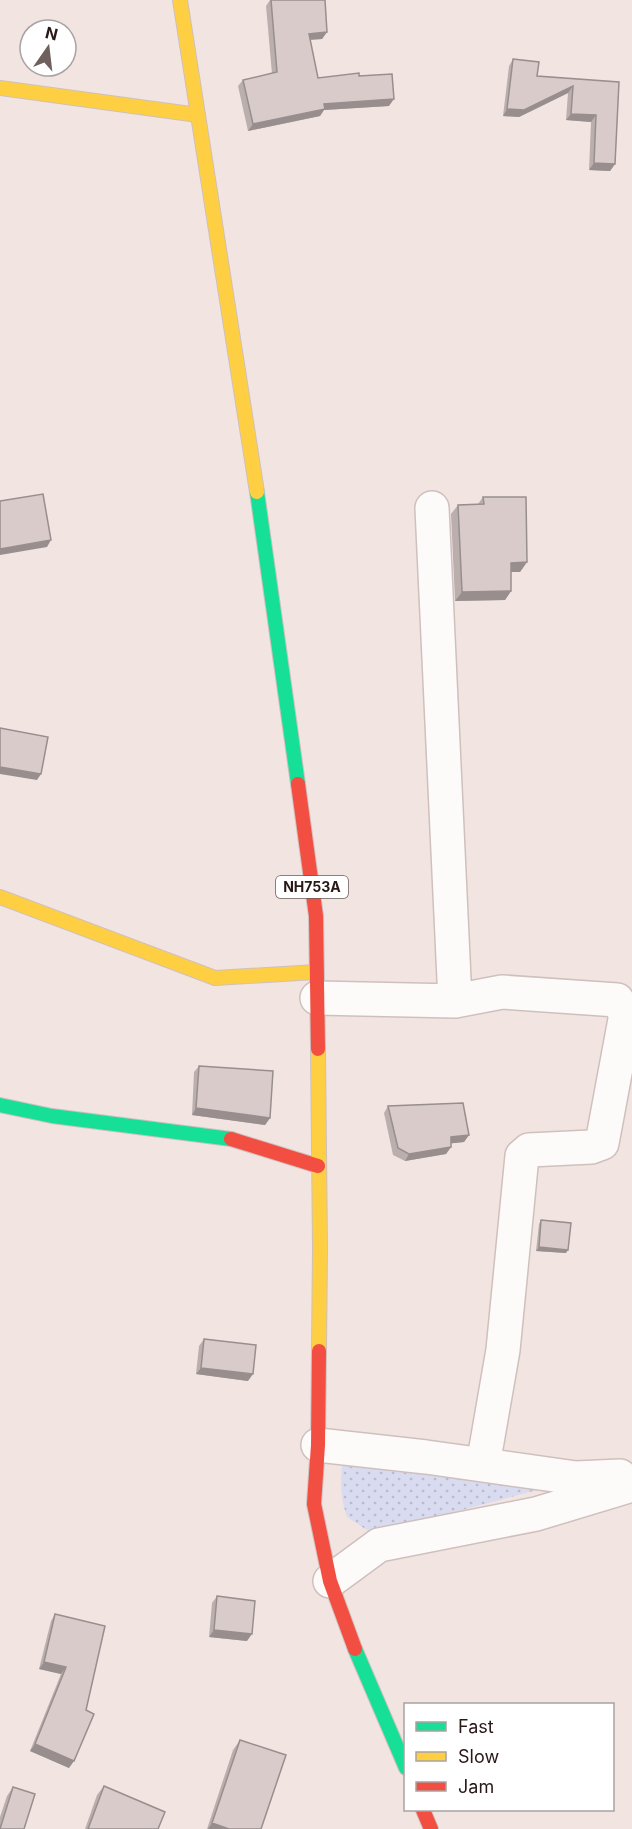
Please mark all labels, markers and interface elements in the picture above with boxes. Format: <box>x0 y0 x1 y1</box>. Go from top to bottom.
north arrow <box>18 18 78 78</box>
text: N <box>43 22 60 45</box>
road number: NH753A <box>276 876 348 898</box>
legend <box>404 1703 614 1811</box>
text: Fast <box>458 1716 494 1737</box>
text: Slow <box>458 1746 499 1767</box>
text: Jam <box>458 1776 494 1797</box>

